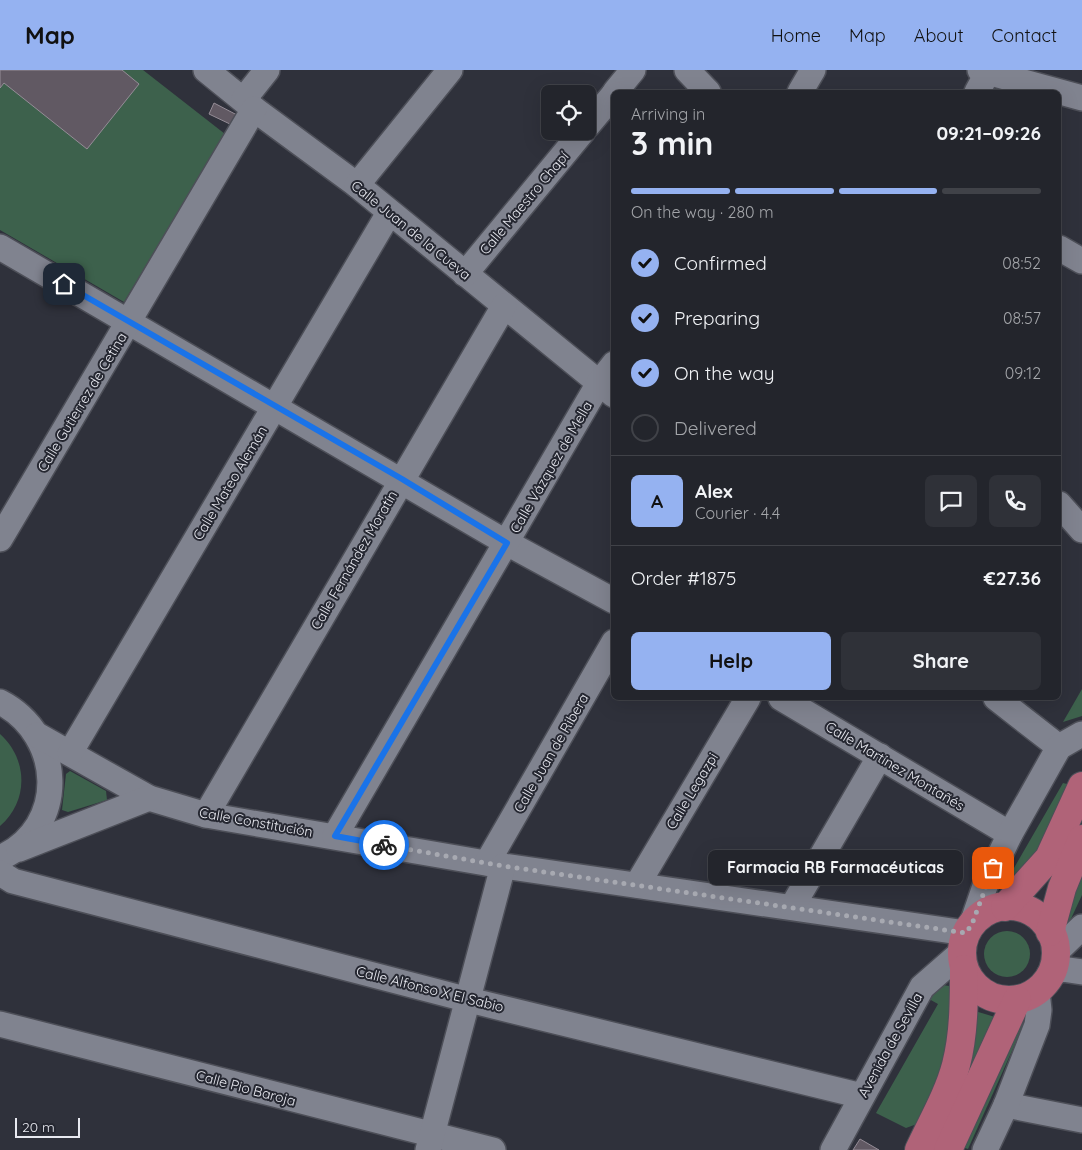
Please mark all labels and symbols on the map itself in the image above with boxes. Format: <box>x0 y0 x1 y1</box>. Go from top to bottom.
street label: Calle Maestro Chapí <box>476 148 572 258</box>
street label: Calle Juan de la Cueva <box>348 176 474 284</box>
pin <box>43 263 85 305</box>
street label: Calle Gutierrez de Cetina <box>33 329 131 475</box>
street label: Calle Vázquez de Mella <box>506 398 596 536</box>
street label: Calle Mateo Alemán <box>189 423 271 543</box>
street label: Calle Fernández Moratín <box>307 487 401 633</box>
street label: Calle Juan de Ribera <box>510 690 592 816</box>
street label: Calle Martínez Montañés <box>822 717 968 815</box>
street label: Calle Legazpi <box>662 749 722 833</box>
street label: Calle Constitución <box>198 803 314 841</box>
courier <box>359 820 409 870</box>
pin <box>972 847 1014 889</box>
callout: Farmacia RB Farmacéuticas <box>708 850 963 886</box>
street label: Calle Alfonso X El Sabio <box>354 962 506 1016</box>
street label: Avenida de Sevilla <box>854 989 926 1101</box>
street label: Calle Pio Baroja <box>194 1066 298 1110</box>
scale bar <box>15 1115 80 1138</box>

